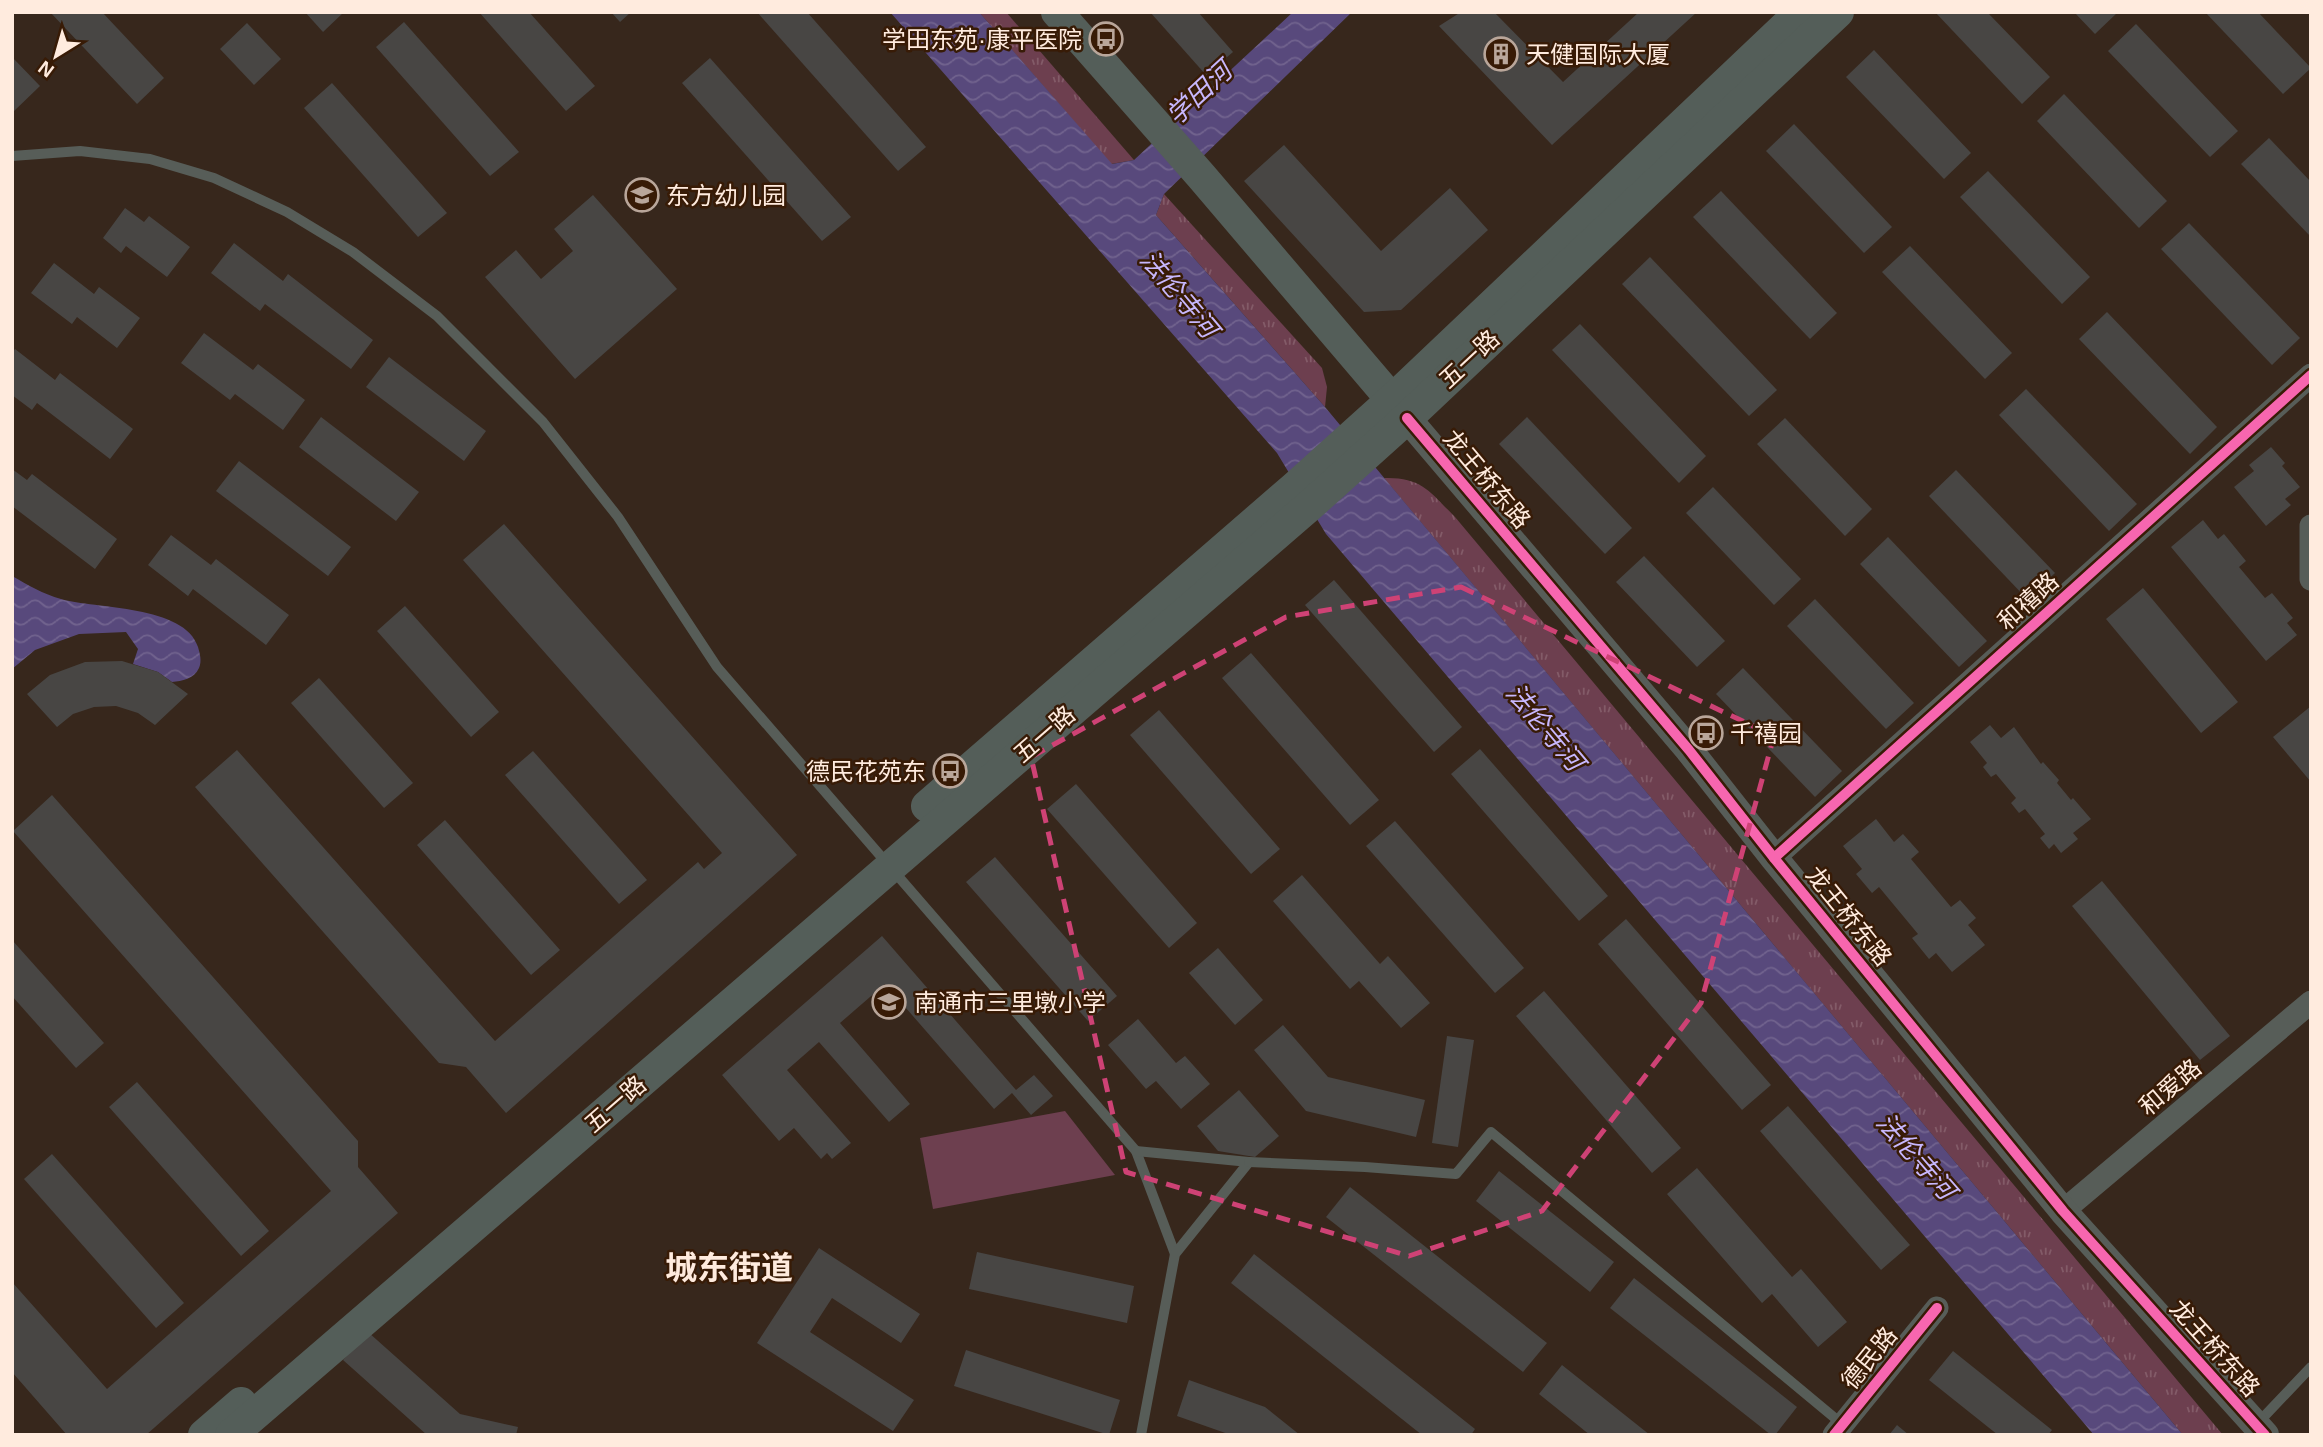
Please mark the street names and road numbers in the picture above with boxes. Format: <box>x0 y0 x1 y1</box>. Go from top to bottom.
street label: 五一路 <box>1433 325 1505 393</box>
street label: 龙王桥东路 <box>1438 424 1536 534</box>
street label: 和禧路 <box>1992 567 2064 635</box>
street label: 五一路 <box>1008 700 1080 768</box>
street label: 龙王桥东路 <box>1801 861 1897 971</box>
street label: 和爱路 <box>2134 1054 2206 1120</box>
street label: 五一路 <box>579 1070 651 1138</box>
street label: 龙王桥东路 <box>2165 1294 2265 1402</box>
street label: 德民路 <box>1836 1322 1902 1394</box>

